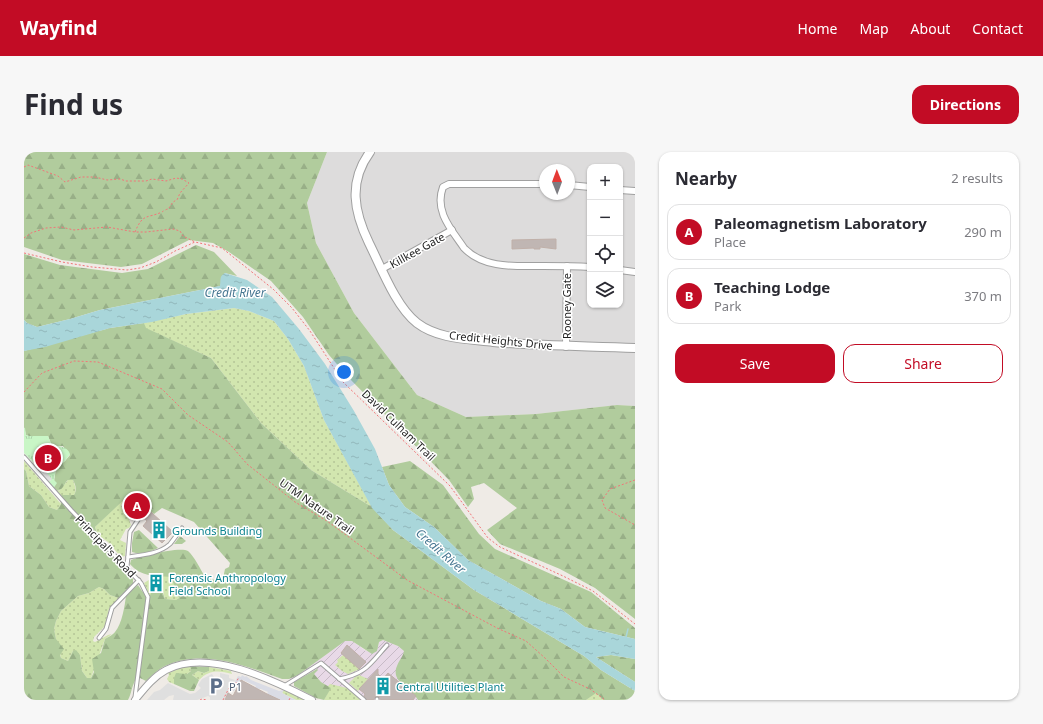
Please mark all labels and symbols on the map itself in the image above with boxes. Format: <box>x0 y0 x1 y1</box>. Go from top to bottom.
north arrow <box>539 164 575 200</box>
street label: Killkee Gate <box>387 229 447 271</box>
street label: Rooney Gate <box>559 273 574 339</box>
water label: Credit River <box>204 284 267 301</box>
street label: Credit Heights Drive <box>449 327 553 353</box>
your location <box>334 362 354 382</box>
street label: David Culham Trail <box>359 386 439 464</box>
pin: B <box>35 443 61 473</box>
street label: UTM Nature Trail <box>277 475 357 537</box>
pin: A <box>124 491 150 521</box>
street label: Principal's Road <box>72 511 140 581</box>
building icon: Grounds Building <box>149 520 169 540</box>
place label: Grounds Building <box>172 523 262 538</box>
water label: Credit River <box>412 525 471 578</box>
place label: Forensic Anthropology Field School <box>169 570 286 598</box>
building icon: Forensic Anthropology Field School <box>146 573 166 593</box>
parking icon: P1 <box>206 676 226 696</box>
building icon: Central Utilities Plant <box>373 676 393 696</box>
place label: P1 <box>229 679 242 694</box>
place label: Central Utilities Plant <box>396 679 504 694</box>

